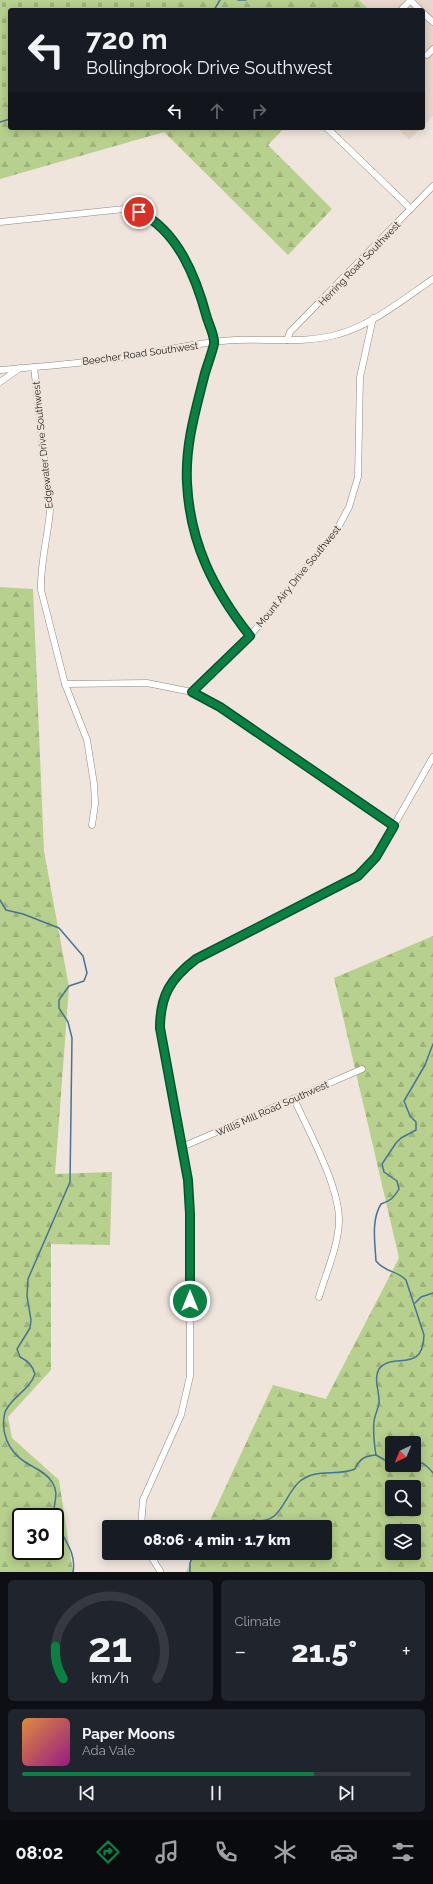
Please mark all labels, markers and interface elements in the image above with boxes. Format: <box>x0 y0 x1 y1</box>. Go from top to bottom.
text: 720 m <box>86 23 167 56</box>
icon: left <box>20 24 72 76</box>
text: Bollingbrook Drive Southwest <box>86 57 333 78</box>
icon: left <box>164 100 186 122</box>
icon: ahead <box>206 100 228 122</box>
icon: right <box>248 100 270 122</box>
pin <box>122 195 156 229</box>
icon: arrive <box>128 201 150 223</box>
street label: Herring Road Southwest <box>316 219 403 308</box>
street label: Beecher Road Southwest <box>81 340 199 367</box>
street label: Edgewater Drive Southwest <box>30 380 55 509</box>
street label: Mount Airy Drive Southwest <box>254 523 343 629</box>
street label: Willis Mill Road Southwest <box>214 1078 331 1138</box>
position arrow <box>169 1280 211 1322</box>
north arrow <box>385 1436 421 1472</box>
map controls <box>385 1436 421 1560</box>
button: search <box>385 1480 421 1516</box>
speed limit sign: 30 <box>12 1508 64 1560</box>
button: layers <box>385 1524 421 1560</box>
text: 08:06 · 4 min · 1.7 km <box>143 1531 291 1549</box>
text: Climate <box>235 1614 281 1629</box>
text: 21 <box>88 1622 132 1671</box>
text: 21.5° <box>291 1634 357 1669</box>
text: − <box>235 1638 246 1664</box>
text: + <box>402 1638 411 1664</box>
text: km/h <box>91 1669 129 1685</box>
text: Paper Moons <box>82 1725 175 1743</box>
text: Ada Vale <box>82 1743 135 1758</box>
icon: previous <box>76 1782 98 1804</box>
icon: pause <box>205 1782 227 1804</box>
icon: next <box>335 1782 357 1804</box>
icon: directions <box>94 1838 122 1866</box>
icon: music <box>153 1838 181 1866</box>
icon: phone <box>212 1838 240 1866</box>
icon: climate <box>271 1838 299 1866</box>
icon: car <box>330 1838 358 1866</box>
icon: filters <box>389 1838 417 1866</box>
text: 08:02 <box>16 1842 63 1863</box>

